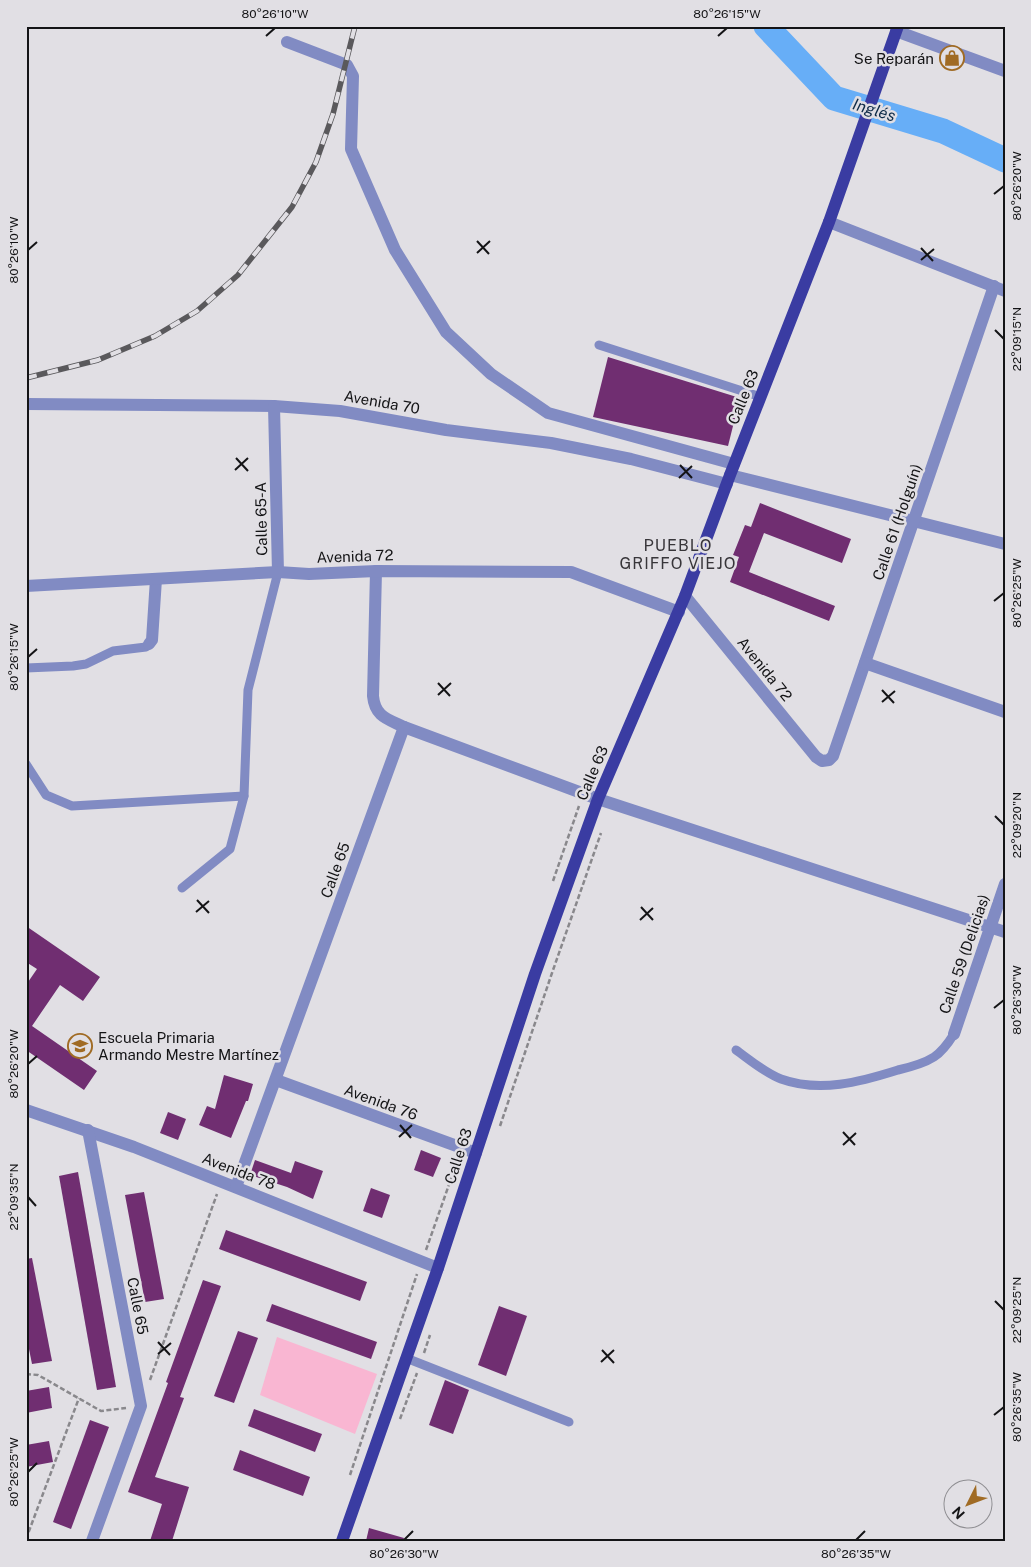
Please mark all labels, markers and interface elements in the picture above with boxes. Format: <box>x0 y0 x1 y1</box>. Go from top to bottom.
text: 80°26'10"W <box>242 7 309 21</box>
text: 80°26'15"W <box>693 7 761 21</box>
shop icon: Se Reparán <box>939 45 965 71</box>
place label: Se Reparán <box>854 50 934 67</box>
water label: Inglés <box>850 95 898 126</box>
text: 80°26'20"W <box>1010 151 1024 221</box>
text: 80°26'10"W <box>7 216 21 283</box>
text: 22°09'15"N <box>1010 307 1024 371</box>
street label: Calle 63 <box>724 367 762 427</box>
street label: Avenida 70 <box>343 387 421 417</box>
street label: Calle 61 (Holguín) <box>869 461 925 583</box>
street label: Calle 65-A <box>252 482 270 556</box>
district label: PUEBLO GRIFFO VIEJO <box>620 536 736 573</box>
street label: Avenida 72 <box>316 546 394 566</box>
text: 80°26'25"W <box>1010 558 1024 628</box>
text: 80°26'15"W <box>7 623 21 691</box>
street label: Avenida 72 <box>734 634 796 704</box>
street label: Calle 63 <box>573 743 611 803</box>
text: 22°09'20"N <box>1010 792 1024 858</box>
street label: Calle 65 <box>317 840 353 900</box>
street label: Calle 59 (Delicias) <box>936 892 992 1016</box>
text: 80°26'30"W <box>1010 965 1024 1035</box>
text: 80°26'20"W <box>7 1029 21 1099</box>
place label: Escuela Primaria Armando Mestre Martínez <box>98 1029 279 1063</box>
school or university icon: Escuela Primaria Armando Mestre Martínez <box>67 1033 93 1059</box>
street label: Avenida 76 <box>342 1081 420 1123</box>
street label: Calle 63 <box>441 1126 475 1186</box>
street label: Avenida 78 <box>200 1149 278 1193</box>
text: 22°09'35"N <box>7 1164 21 1231</box>
street label: Calle 65 <box>124 1276 152 1336</box>
text: 22°09'25"N <box>1010 1277 1024 1343</box>
text: 80°26'35"W <box>1010 1371 1024 1442</box>
text: 80°26'25"W <box>7 1437 21 1507</box>
north arrow <box>944 1480 994 1530</box>
text: N <box>949 1503 968 1522</box>
text: 80°26'30"W <box>369 1547 439 1561</box>
text: 80°26'35"W <box>821 1547 892 1561</box>

